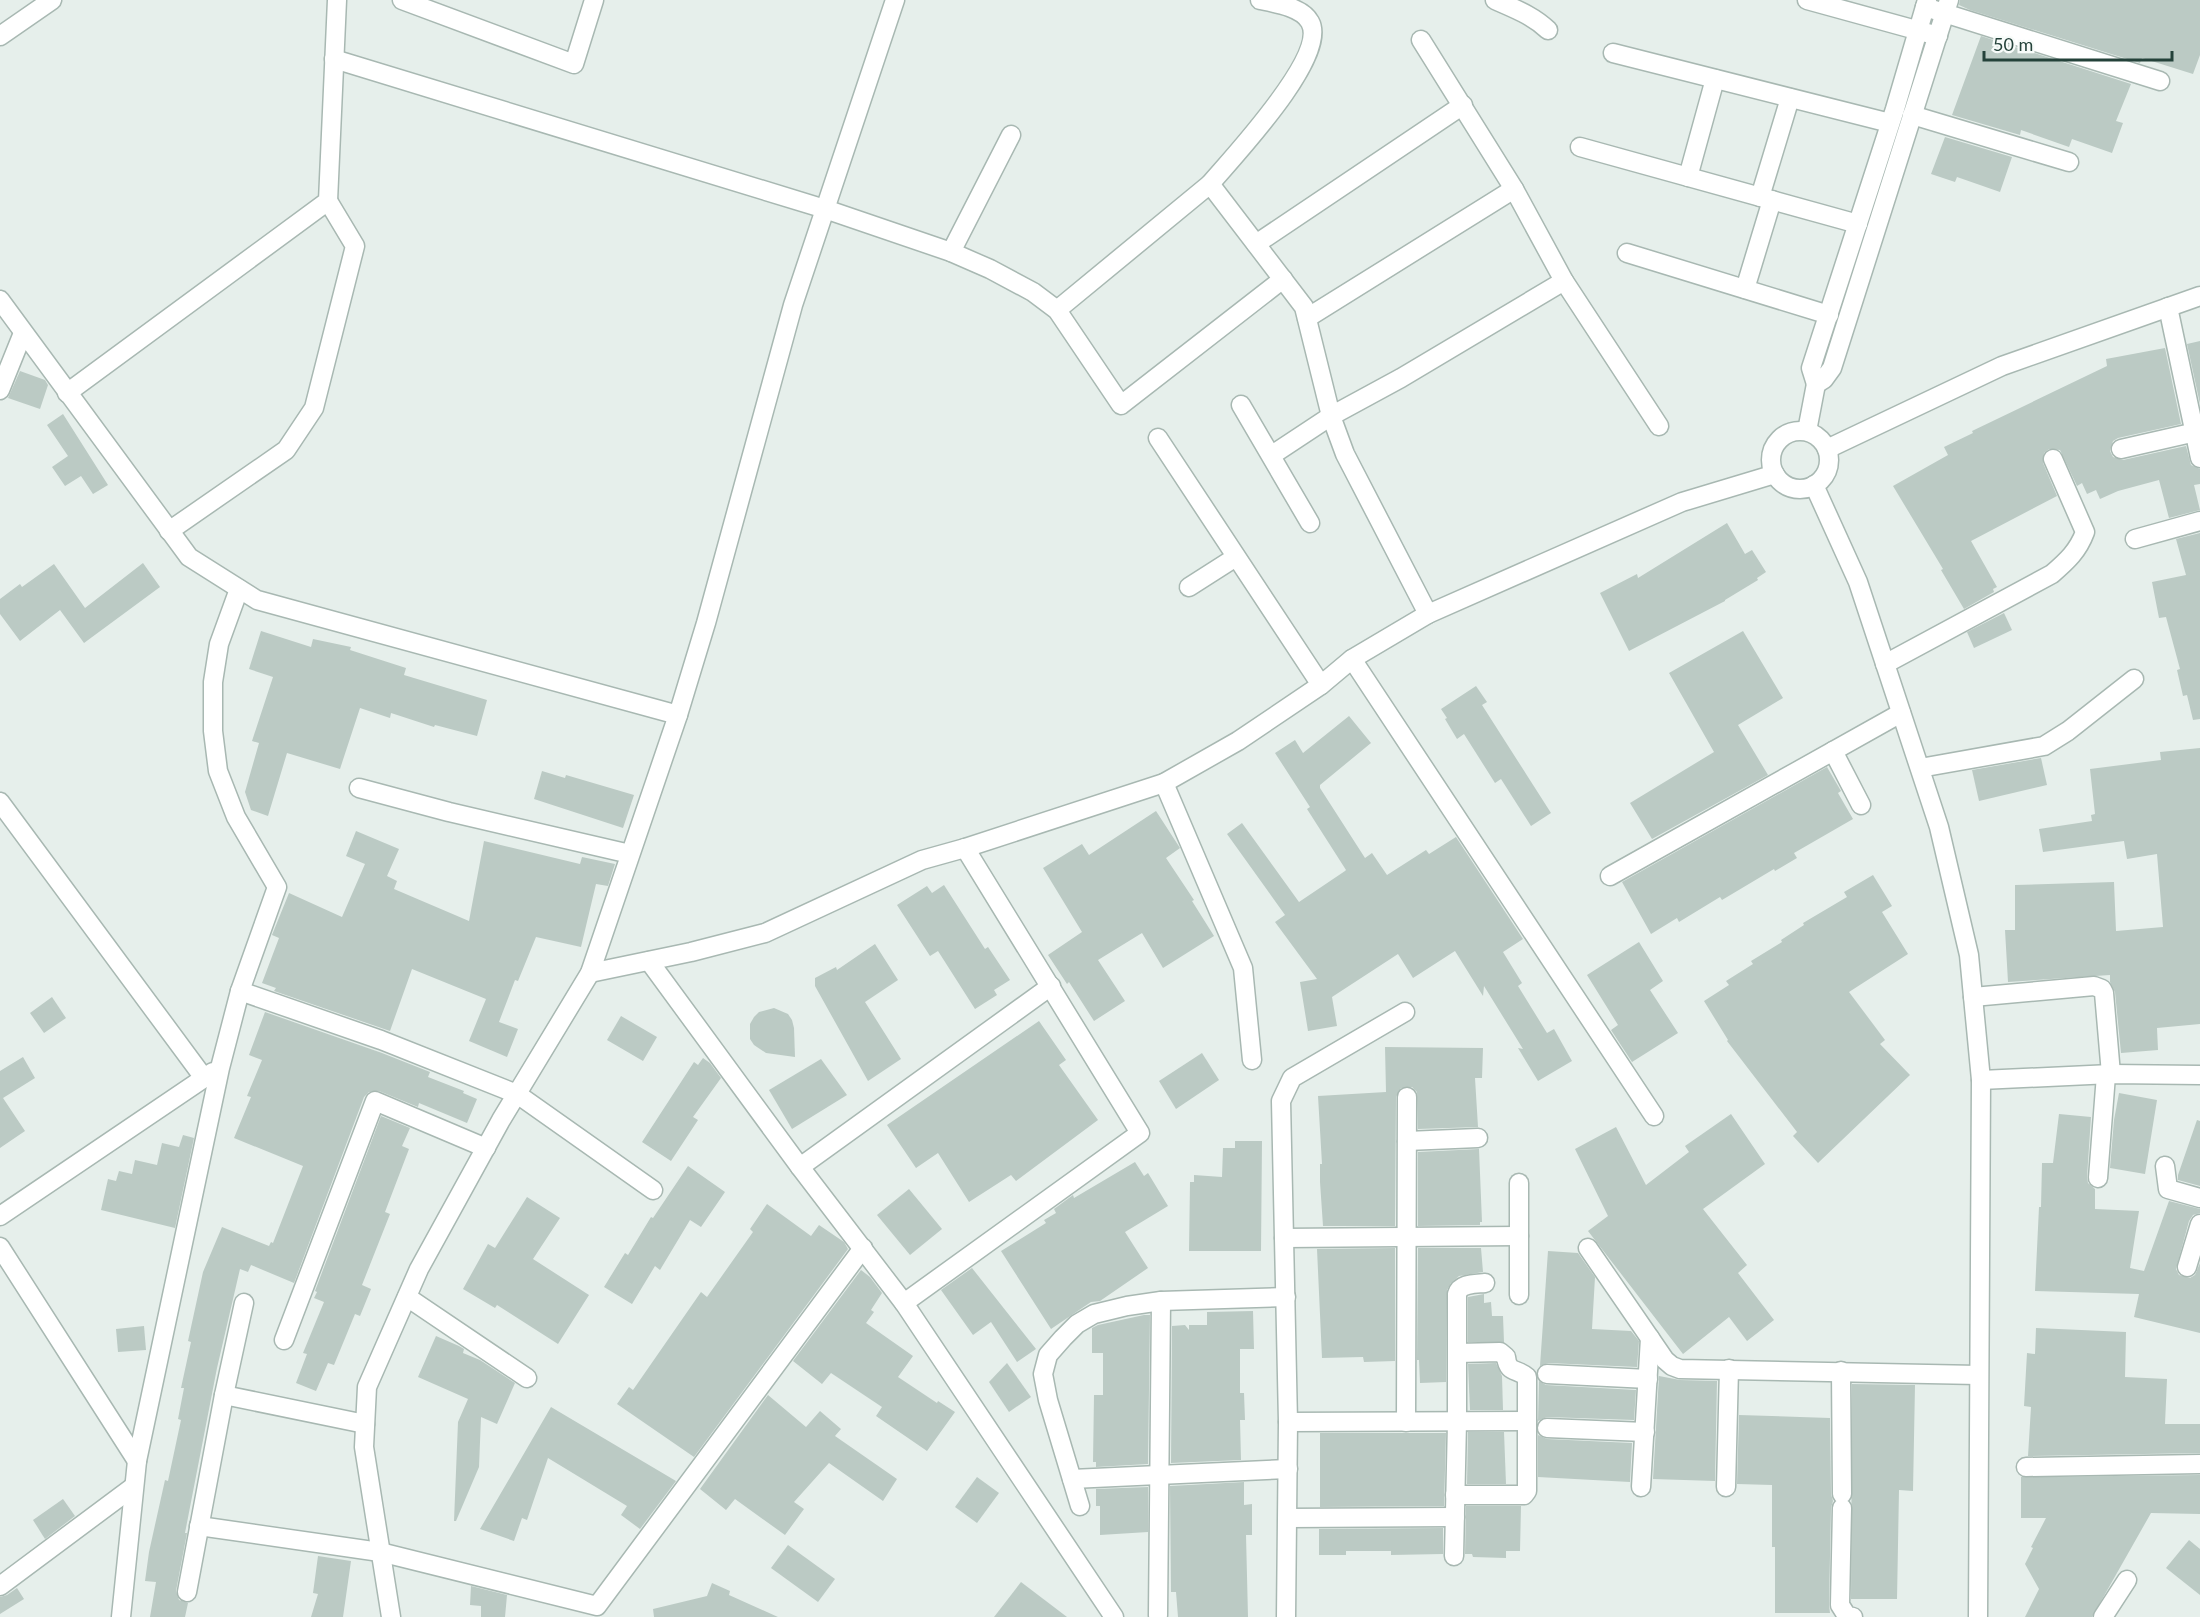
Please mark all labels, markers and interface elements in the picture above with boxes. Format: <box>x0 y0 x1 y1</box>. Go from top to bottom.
scale bar <box>1984 24 2172 62</box>
text: 50 m <box>1993 33 2033 55</box>

